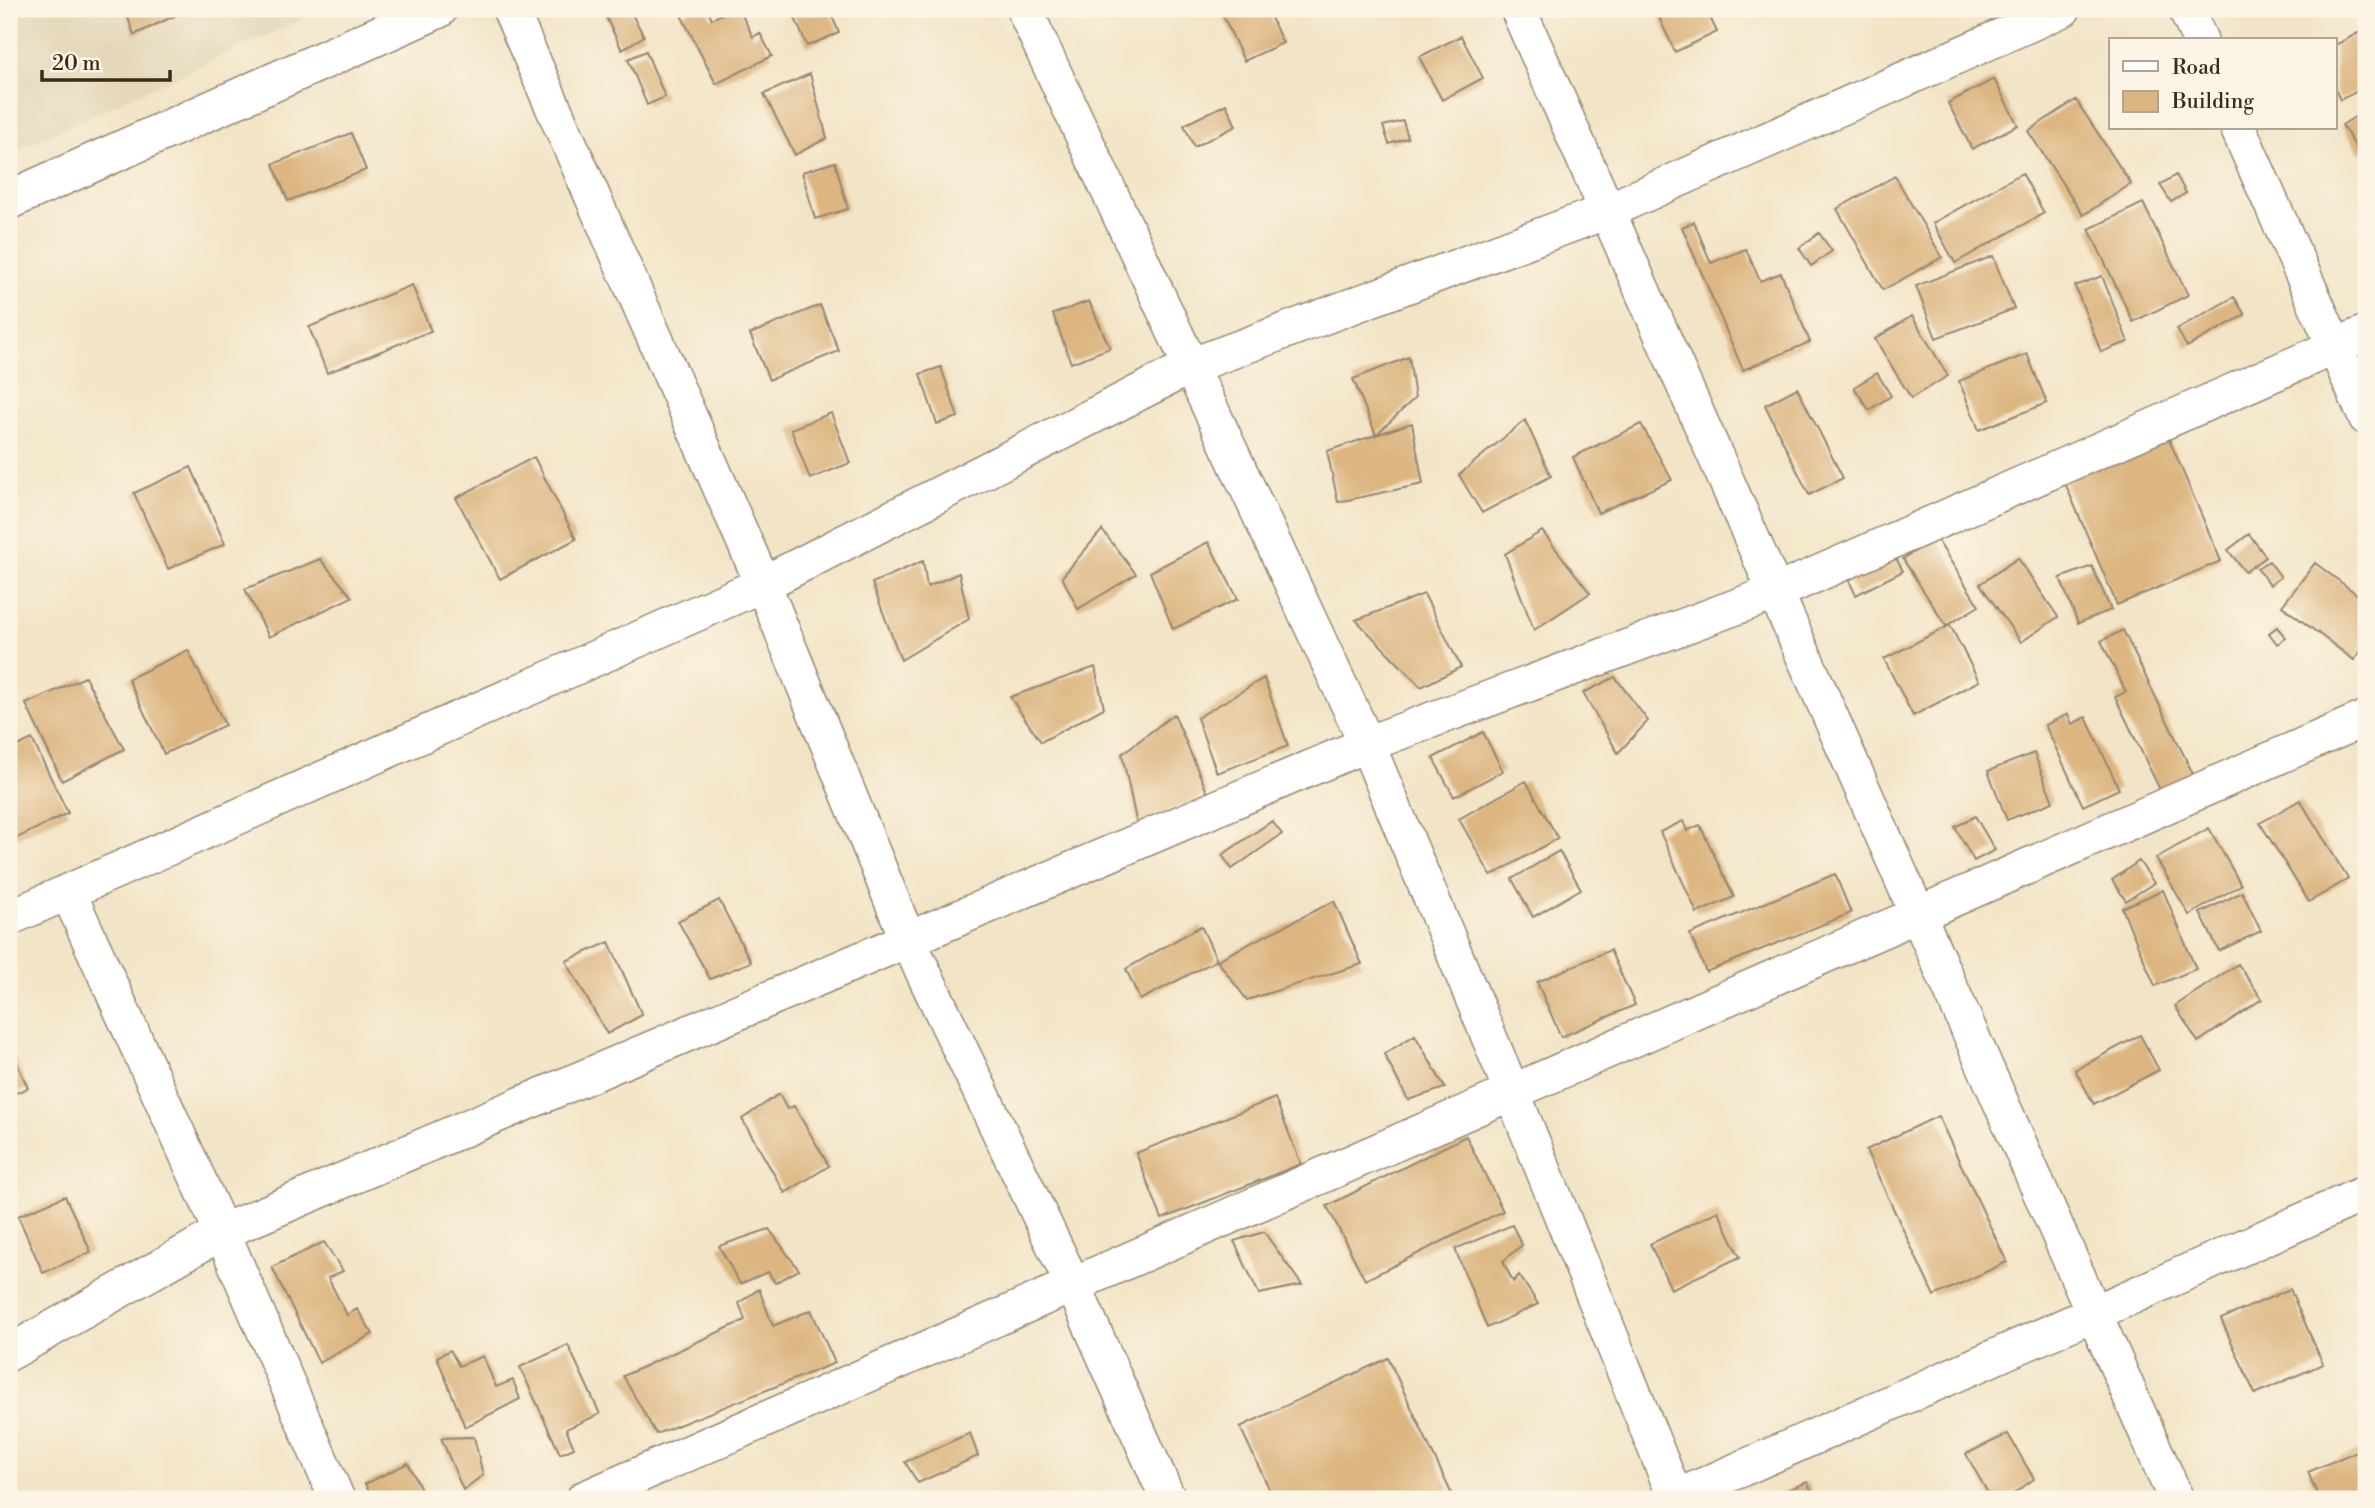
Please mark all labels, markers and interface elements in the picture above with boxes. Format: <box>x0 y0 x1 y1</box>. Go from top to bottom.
scale bar <box>42 38 170 82</box>
legend <box>2109 38 2336 130</box>
text: 20 m <box>52 51 101 77</box>
text: Road <box>2172 55 2221 81</box>
text: Building <box>2171 89 2254 115</box>

